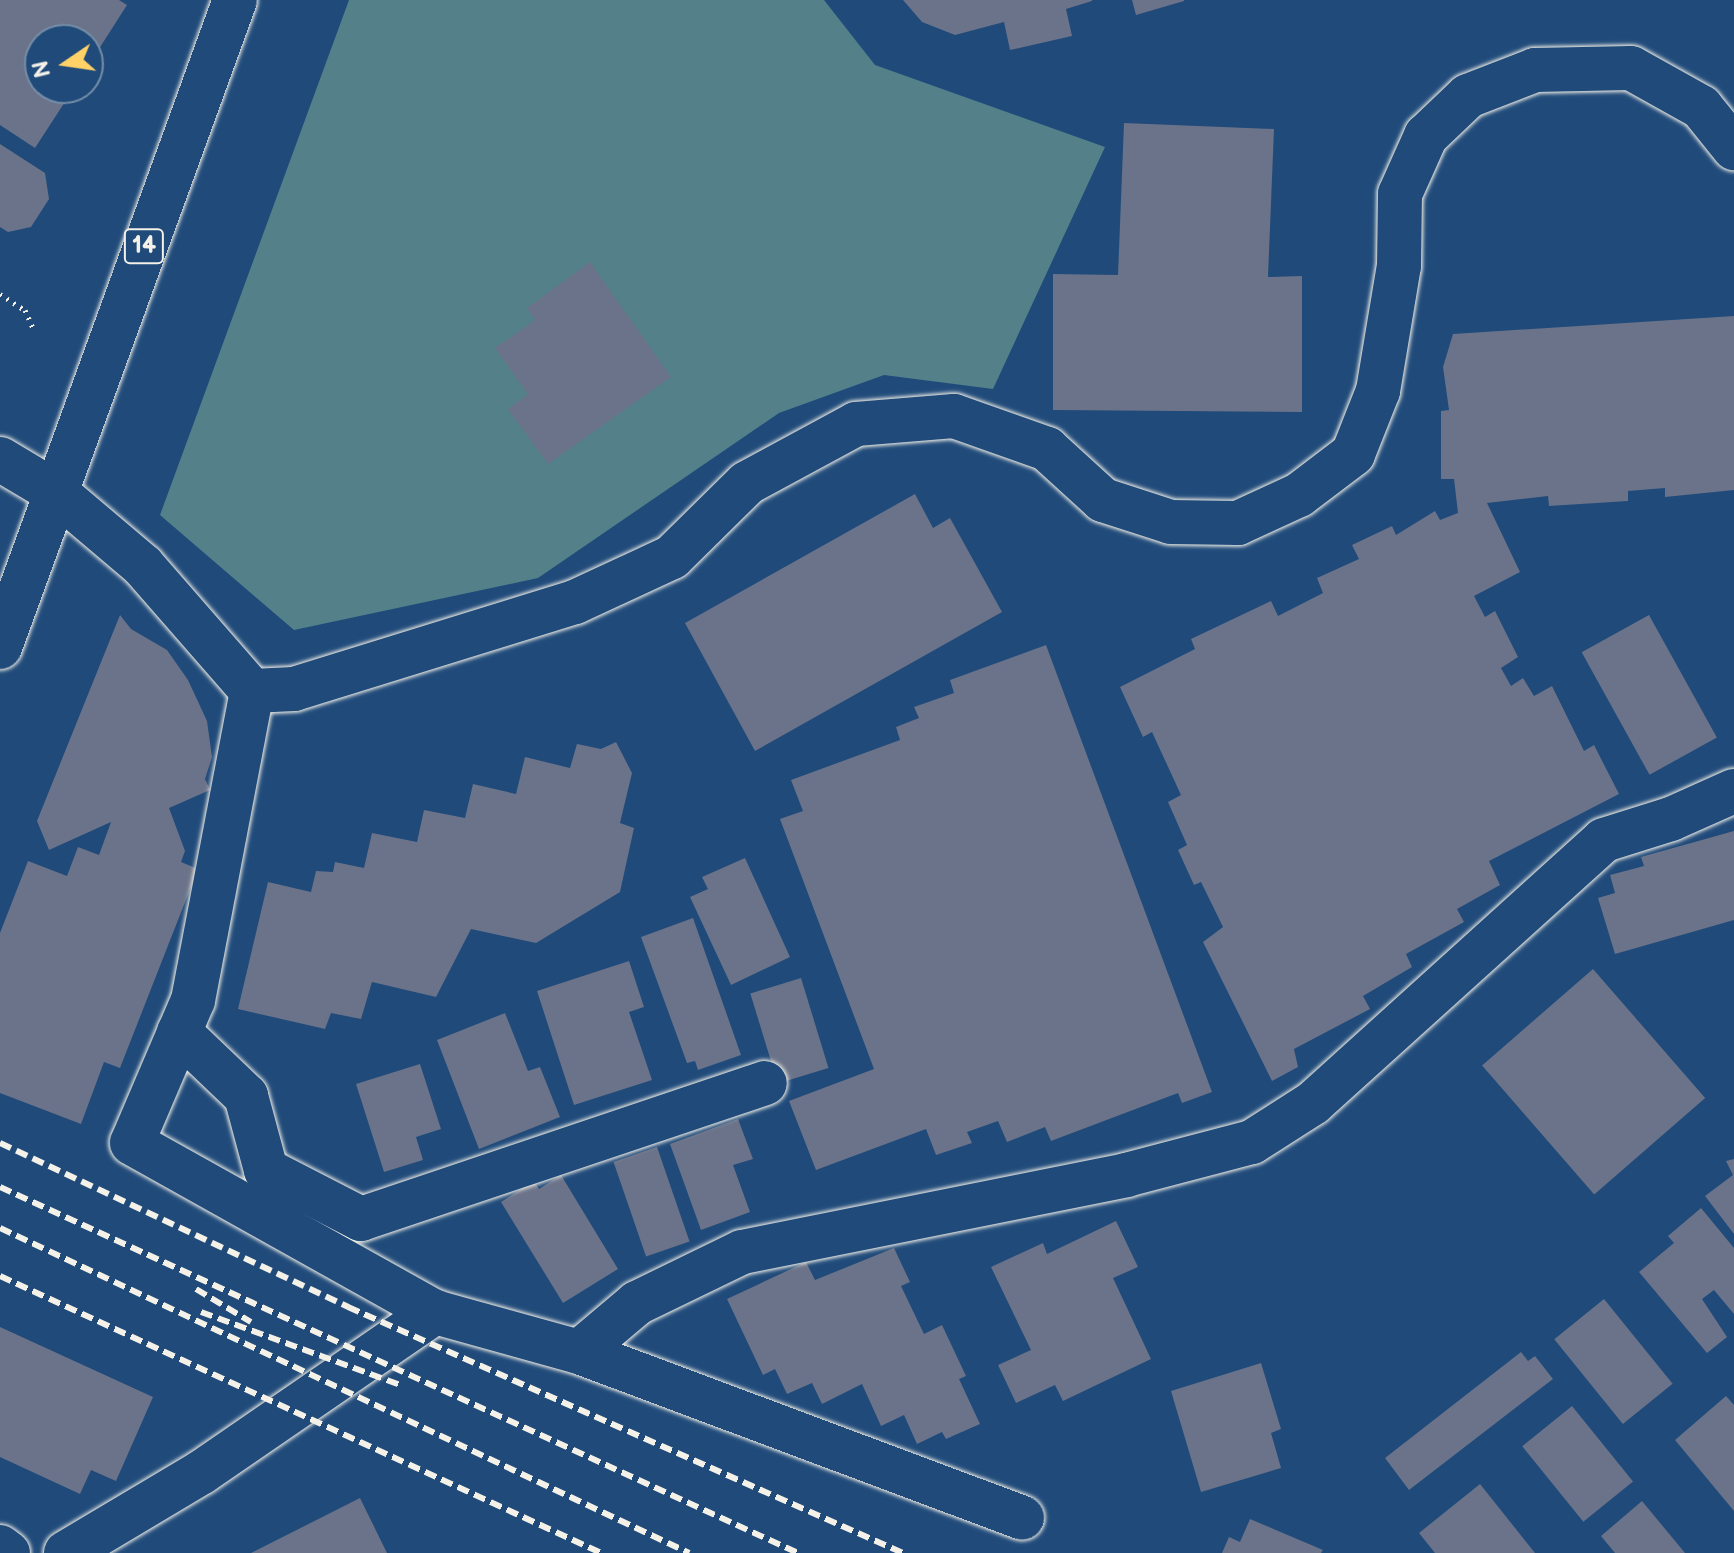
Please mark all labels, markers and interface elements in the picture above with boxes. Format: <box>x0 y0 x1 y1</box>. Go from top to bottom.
north arrow <box>24 24 104 104</box>
text: N <box>27 58 57 80</box>
road number: 14 <box>122 226 166 266</box>

